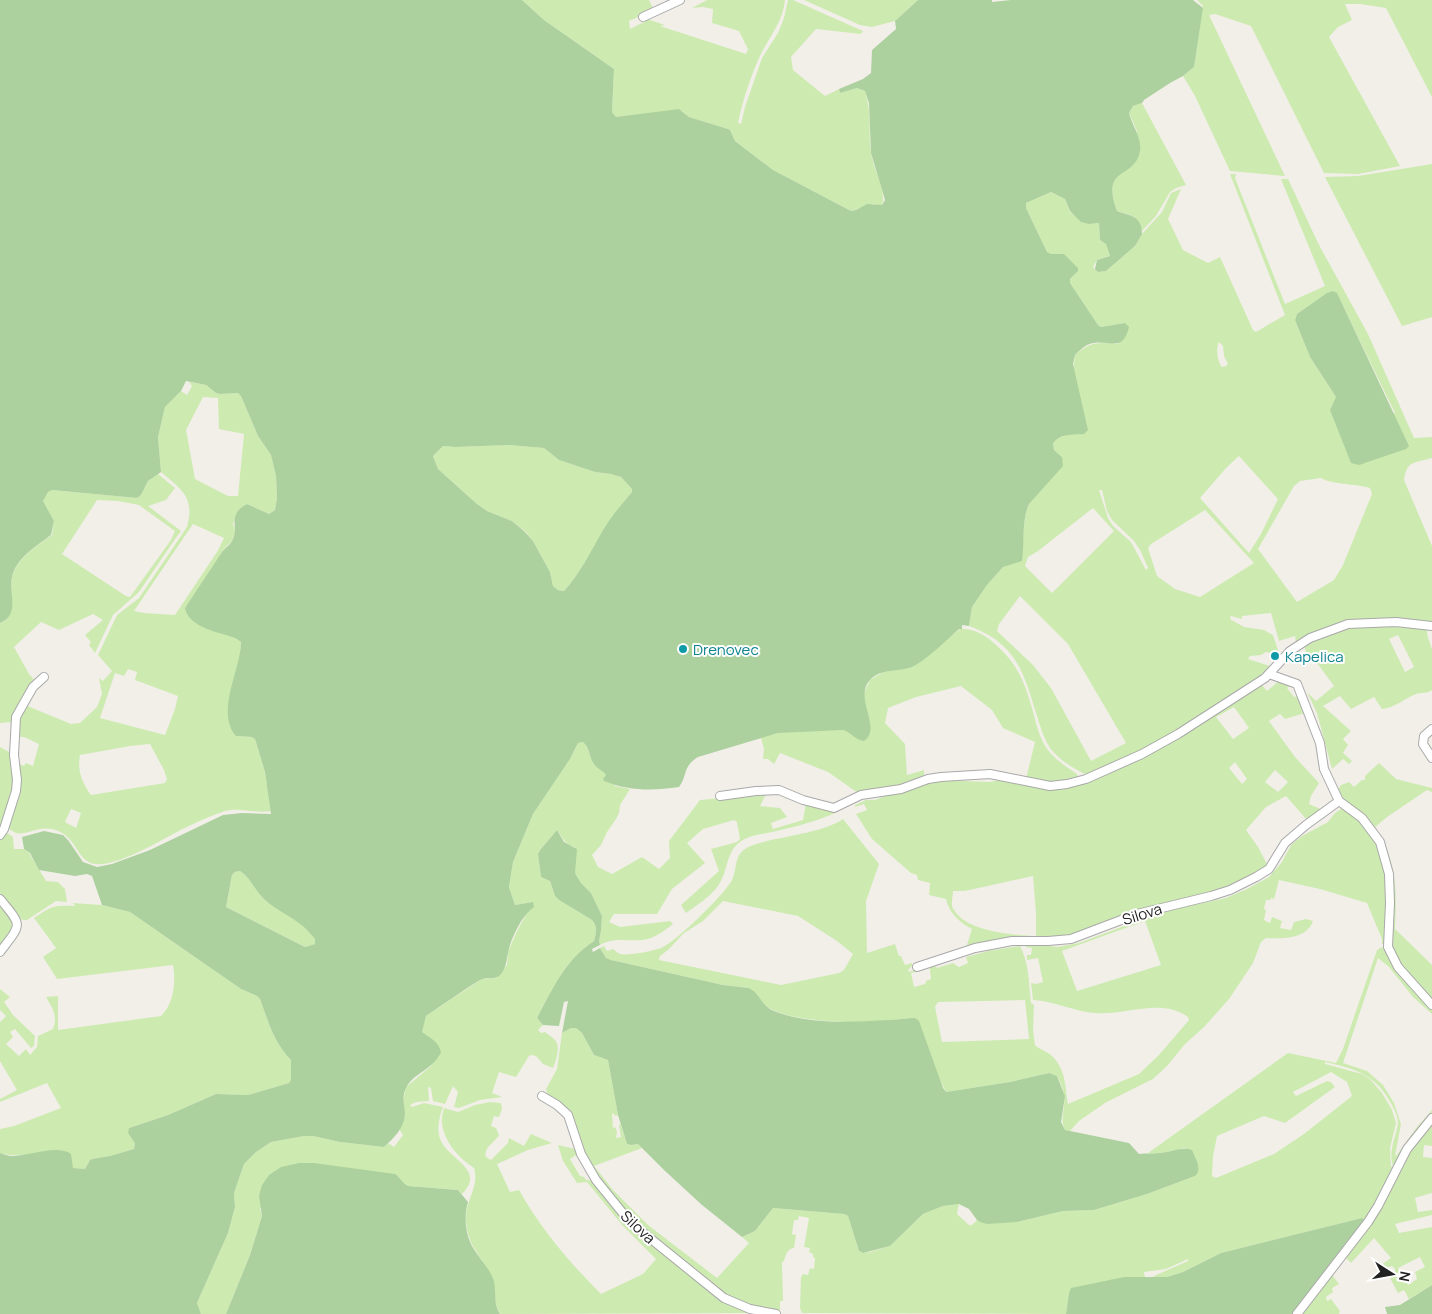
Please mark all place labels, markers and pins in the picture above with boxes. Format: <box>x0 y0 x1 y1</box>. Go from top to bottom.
place label: Drenovec <box>693 639 759 660</box>
marker: Drenovec <box>677 643 689 655</box>
place label: Kapelica <box>1285 646 1343 667</box>
marker: Kapelica <box>1269 650 1281 662</box>

